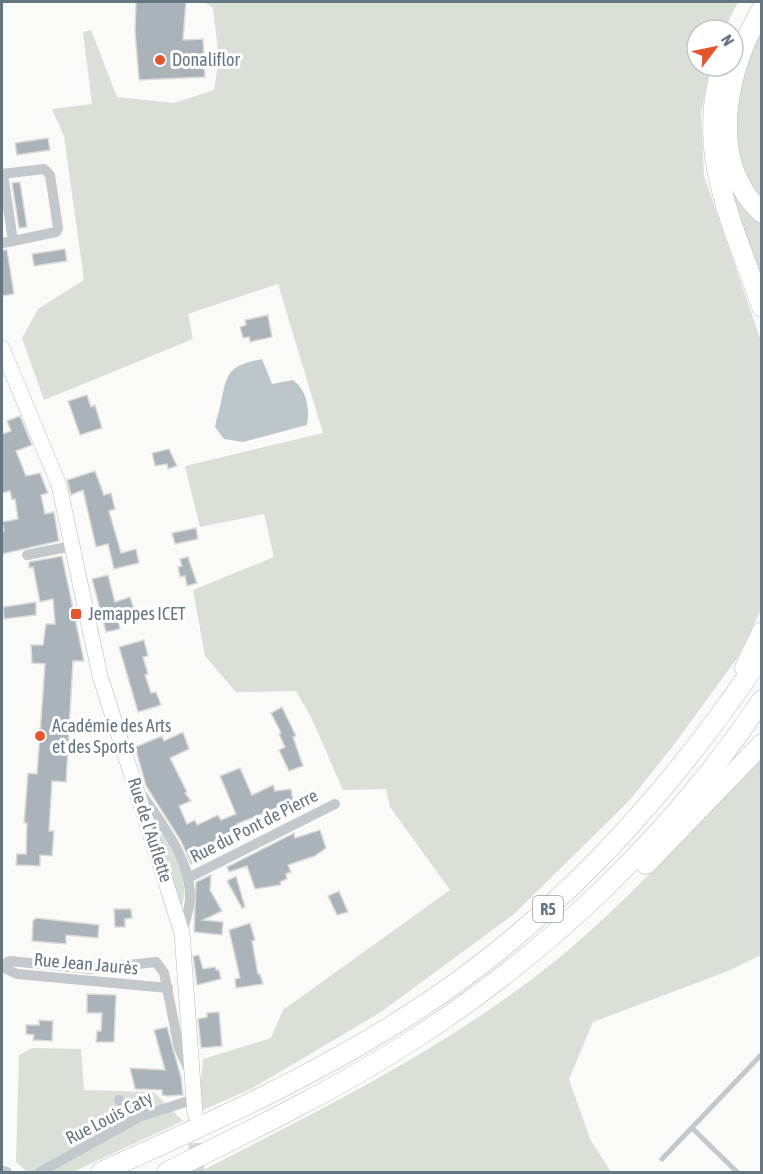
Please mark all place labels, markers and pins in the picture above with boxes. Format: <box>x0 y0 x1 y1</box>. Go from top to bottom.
place label: Donaliflor <box>172 49 241 70</box>
marker: Donaliflor <box>153 53 167 67</box>
place label: Jemappes ICET <box>88 603 186 624</box>
marker: Jemappes ICET <box>69 607 83 621</box>
place label: Académie des Arts et des Sports <box>52 715 171 757</box>
marker: Académie des Arts et des Sports <box>33 729 47 743</box>

